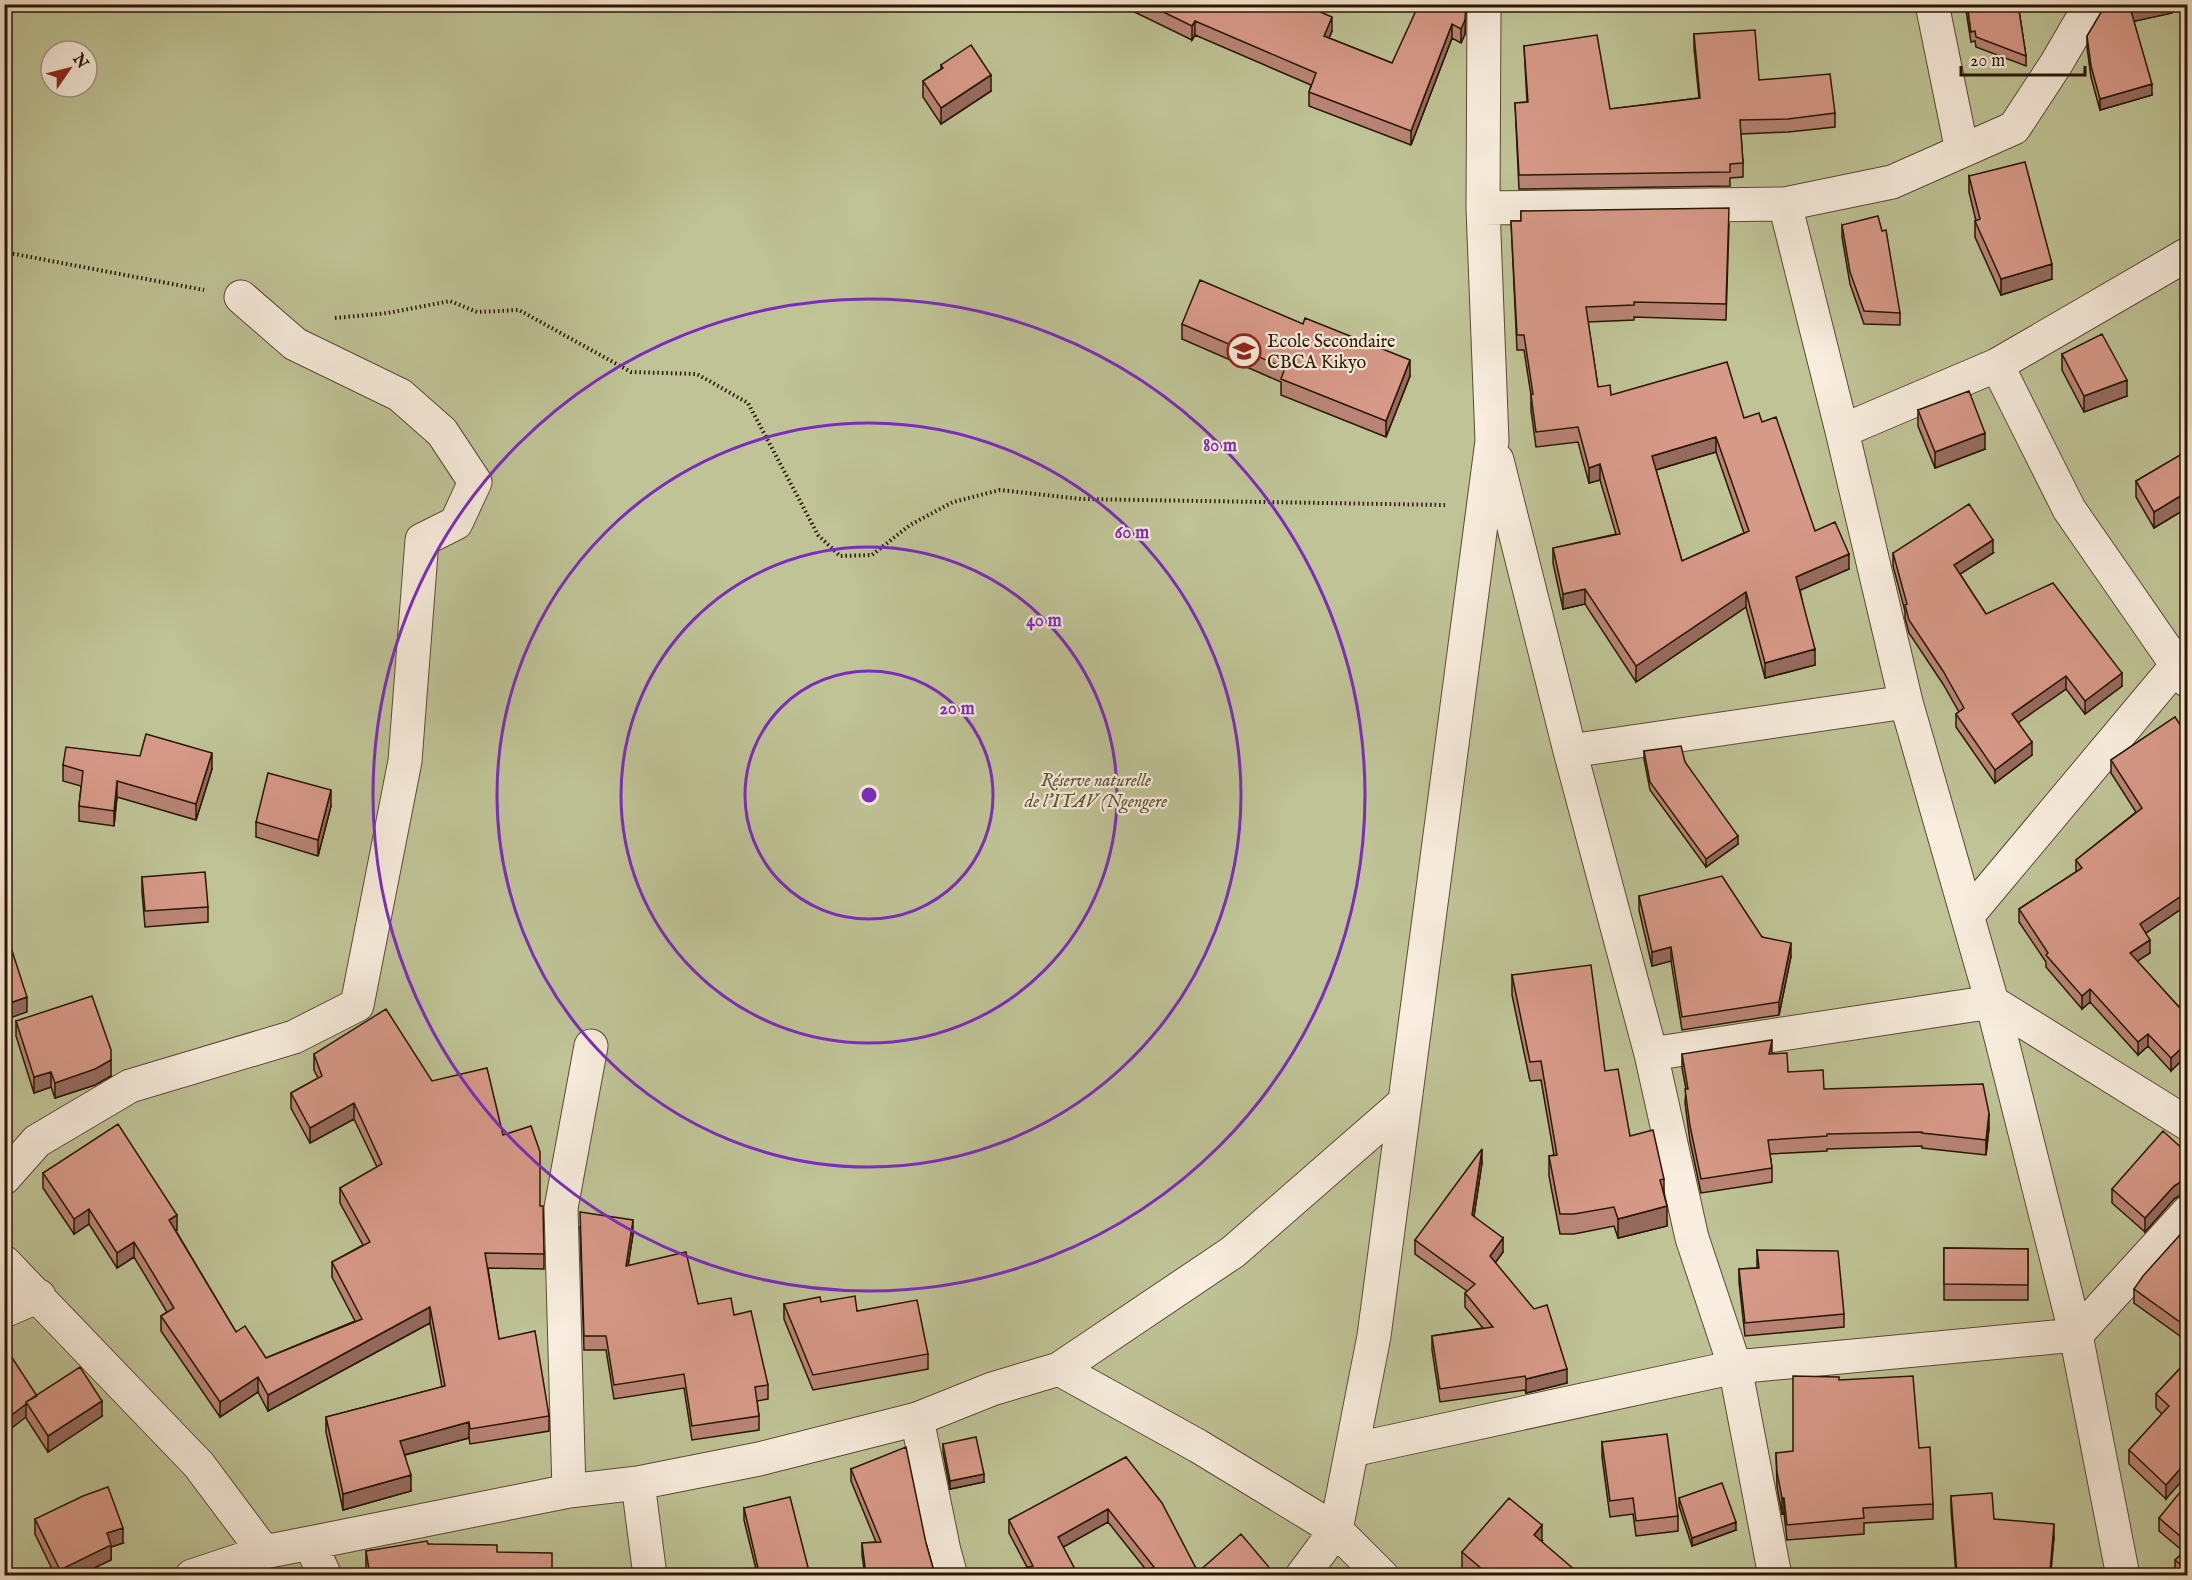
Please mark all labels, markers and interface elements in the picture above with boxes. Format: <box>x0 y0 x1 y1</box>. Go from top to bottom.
north arrow <box>39 39 99 99</box>
scale bar <box>1961 39 2086 77</box>
text: N <box>67 49 92 73</box>
text: 20 m <box>1970 50 2005 73</box>
place label: Ecole Secondaire CBCA Kikyo <box>1267 331 1395 375</box>
school or university icon: Ecole Secondaire CBCA Kikyo <box>1226 333 1262 369</box>
text: 80 m <box>1203 435 1237 458</box>
text: 60 m <box>1115 522 1149 545</box>
text: 40 m <box>1026 610 1062 633</box>
text: 20 m <box>939 698 975 721</box>
park label: Réserve naturelle de l'ITAV (Ngengere <box>1024 770 1167 814</box>
centre of rings <box>859 785 879 805</box>

